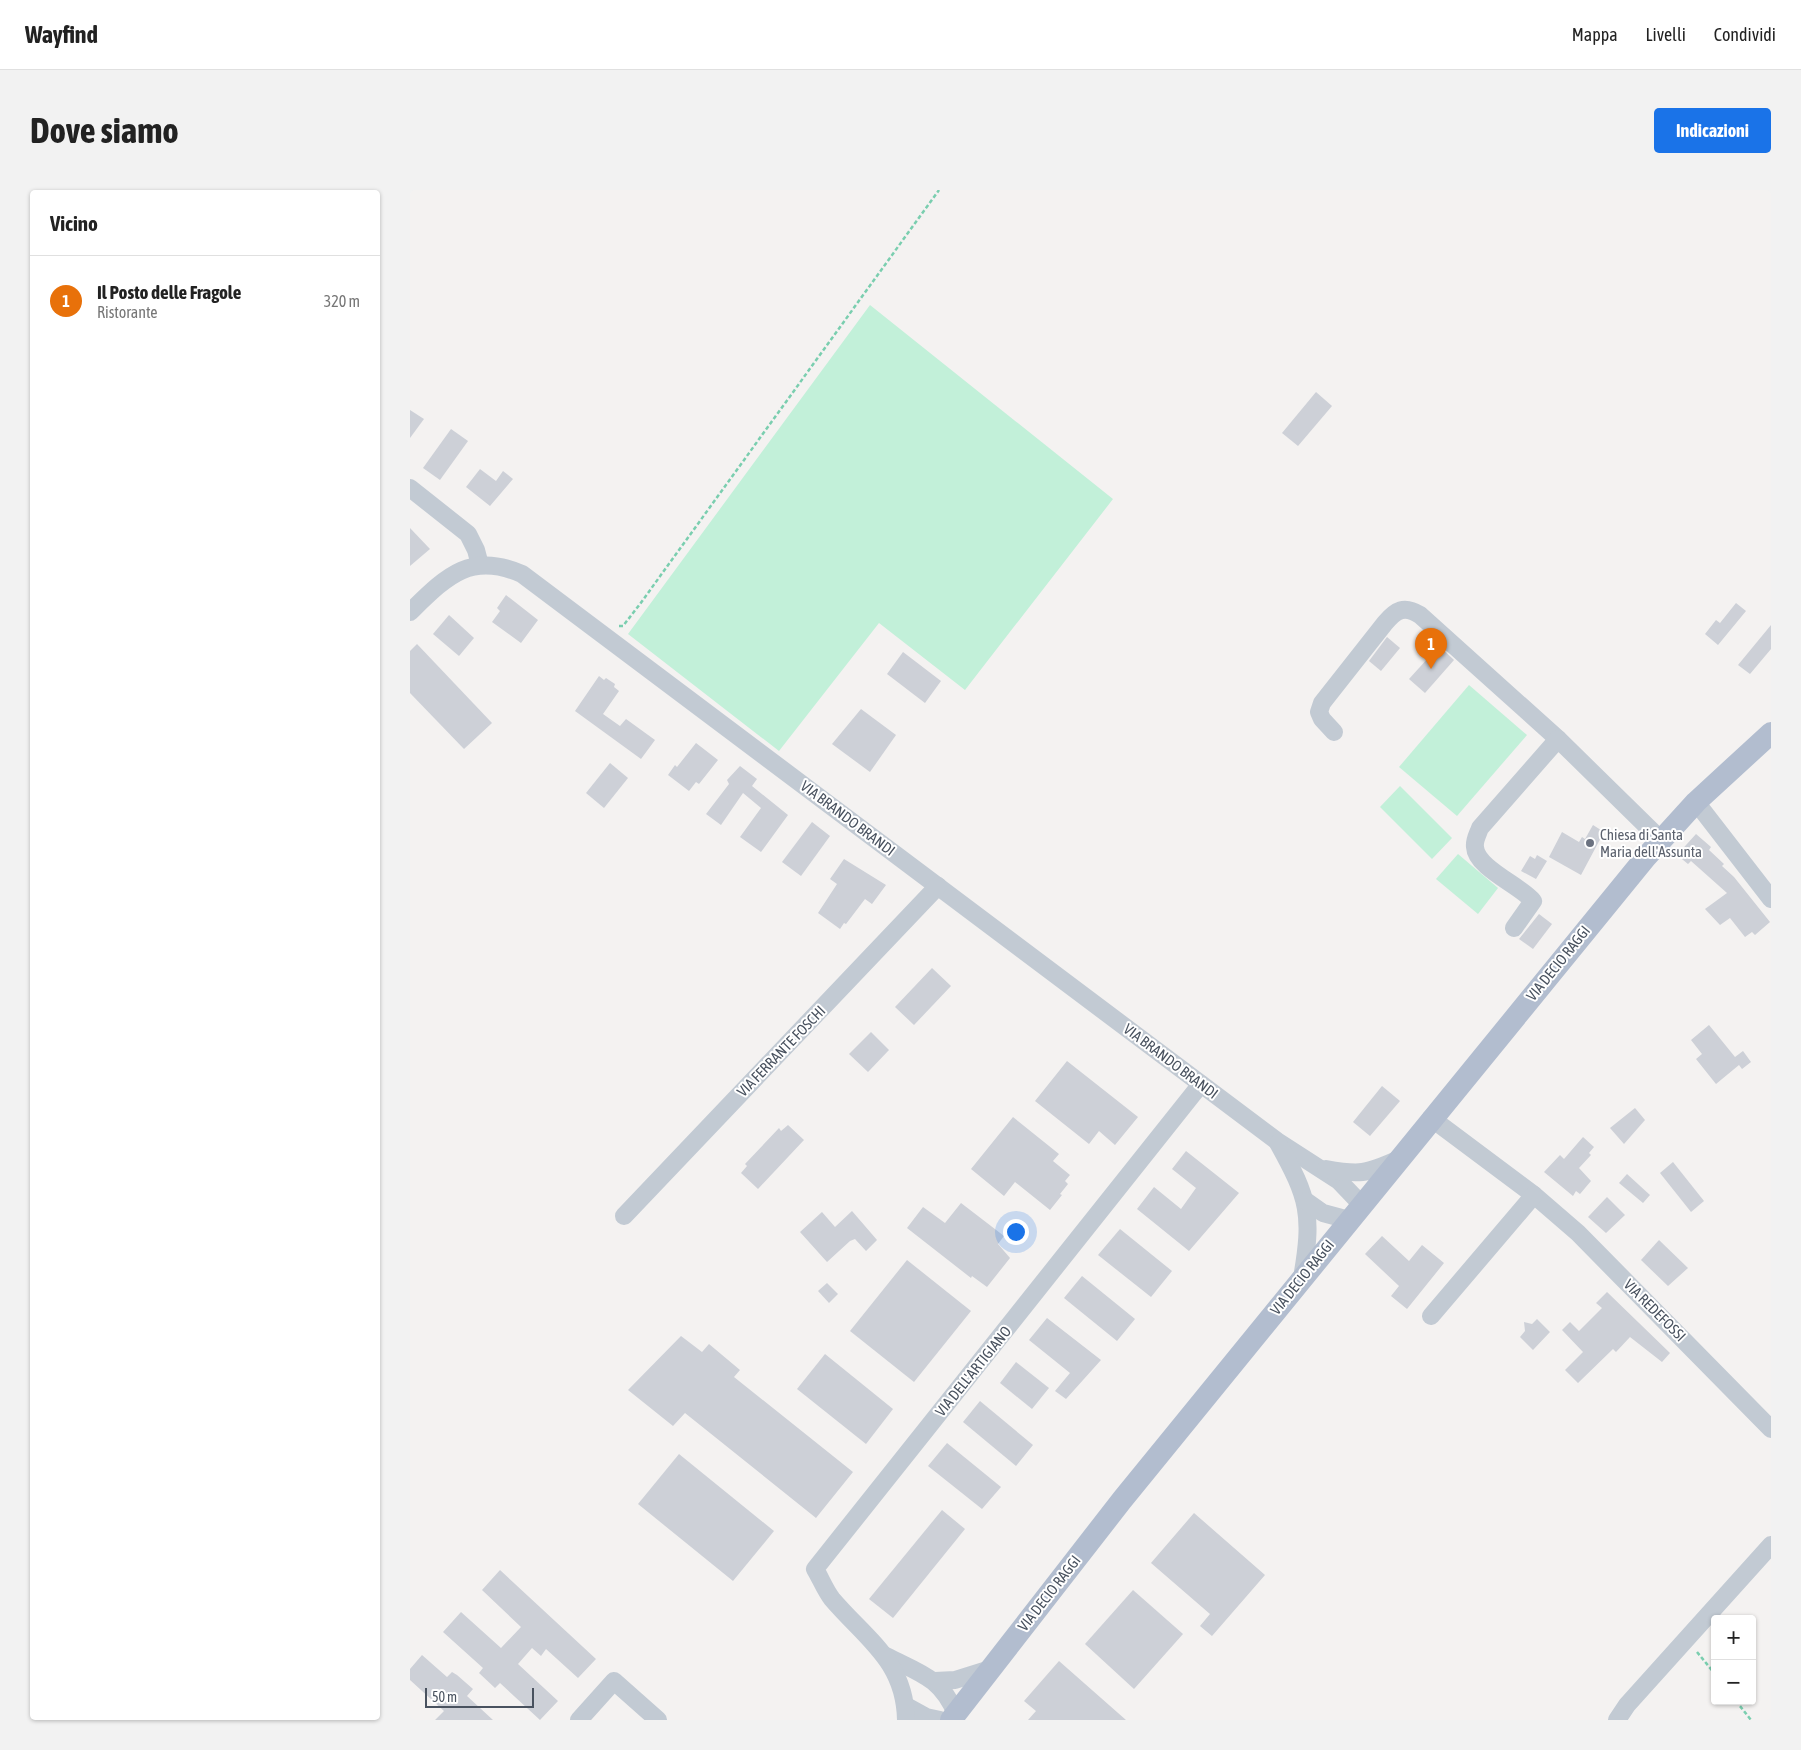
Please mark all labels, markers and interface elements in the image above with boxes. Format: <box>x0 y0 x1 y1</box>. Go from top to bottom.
text: Wayfind <box>25 21 98 48</box>
text: Mappa <box>1572 24 1618 45</box>
text: Livelli <box>1646 24 1686 45</box>
text: Condividi <box>1714 24 1776 45</box>
button: Indicazioni <box>1654 108 1771 153</box>
text: Dove siamo <box>30 110 179 150</box>
text: Vicino <box>50 211 98 235</box>
text: Il Posto delle Fragole <box>97 281 241 303</box>
text: 1 <box>62 292 70 310</box>
text: 320 m <box>324 292 360 310</box>
text: Ristorante <box>97 303 158 321</box>
pin: 1 <box>1415 628 1447 669</box>
street label: VIA BRANDO BRANDI <box>797 777 899 859</box>
place label: Chiesa di Santa Maria dell'Assunta <box>1600 826 1702 860</box>
marker: Chiesa di Santa Maria dell'Assunta <box>1584 837 1596 849</box>
street label: VIA DECIO RAGGI <box>1523 922 1593 1004</box>
street label: VIA FERRANTE FOSCHI <box>733 1002 829 1100</box>
street label: VIA BRANDO BRANDI <box>1120 1020 1222 1102</box>
your location <box>1003 1219 1029 1245</box>
street label: VIA DECIO RAGGI <box>1267 1236 1337 1318</box>
street label: VIA REDEFOSSI <box>1621 1276 1689 1344</box>
street label: VIA DELL'ARTIGIANO <box>932 1322 1015 1419</box>
street label: VIA DECIO RAGGI <box>1014 1552 1084 1634</box>
map controls <box>1711 1615 1756 1705</box>
button: + <box>1711 1615 1756 1660</box>
button: − <box>1711 1660 1756 1705</box>
scale bar <box>425 1685 534 1708</box>
text: 50 m <box>432 1689 457 1705</box>

